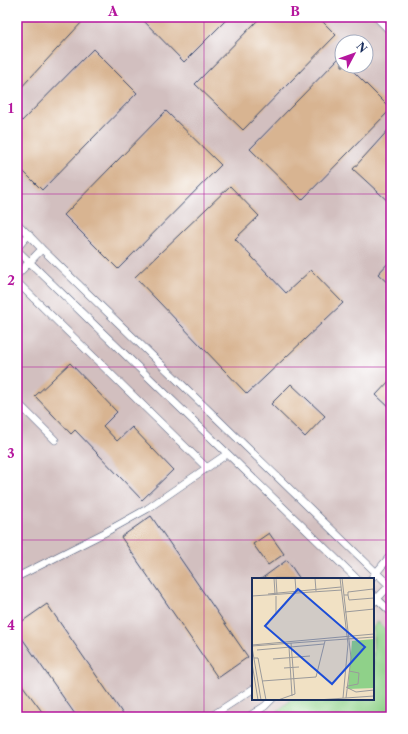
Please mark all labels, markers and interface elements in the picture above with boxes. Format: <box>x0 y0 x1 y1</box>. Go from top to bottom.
text: A <box>107 3 119 19</box>
text: B <box>290 3 300 19</box>
north arrow <box>334 34 374 74</box>
text: N <box>353 39 370 56</box>
text: 1 <box>8 100 14 116</box>
text: 2 <box>7 272 15 288</box>
text: 3 <box>7 445 15 461</box>
inset map <box>252 578 374 700</box>
text: 4 <box>7 617 15 633</box>

